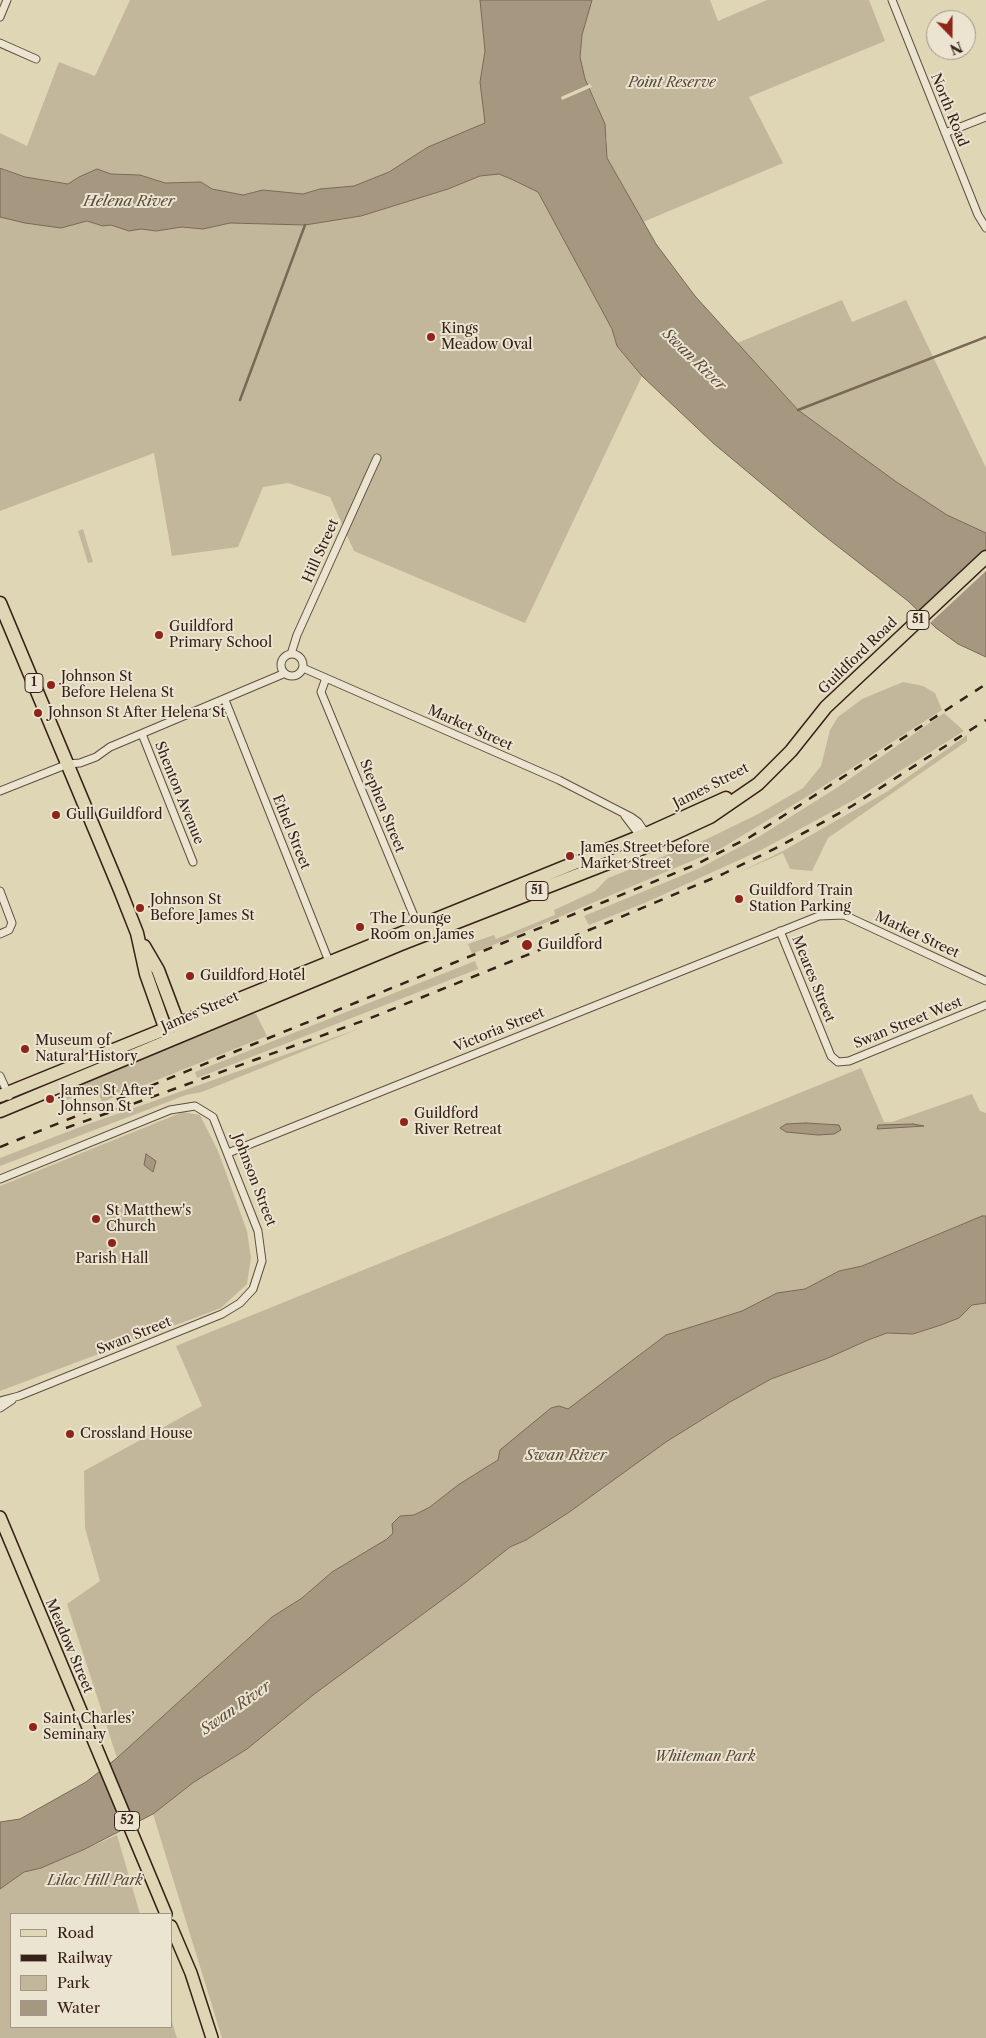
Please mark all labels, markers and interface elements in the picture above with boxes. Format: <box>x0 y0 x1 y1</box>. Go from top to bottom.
north arrow <box>926 10 976 60</box>
text: N <box>947 37 965 59</box>
street label: North Road <box>927 71 971 149</box>
park label: Point Reserve <box>628 75 716 91</box>
water label: Helena River <box>83 193 175 211</box>
place label: Kings Meadow Oval <box>441 321 532 354</box>
water label: Swan River <box>658 325 730 395</box>
marker: Kings Meadow Oval <box>425 331 437 343</box>
street label: Hill Street <box>300 517 342 585</box>
road number: 51 <box>907 610 929 630</box>
street label: Guildford Road <box>815 614 901 698</box>
place label: Guildford Primary School <box>169 619 272 652</box>
marker: Guildford Primary School <box>153 629 165 641</box>
place label: Johnson St Before Helena St <box>61 669 174 702</box>
road number: 1 <box>25 674 43 692</box>
marker: Johnson St Before Helena St <box>45 679 57 691</box>
street label: Market Street <box>425 702 515 754</box>
place label: Johnson St After Helena St <box>48 705 225 721</box>
marker: Johnson St After Helena St <box>32 707 44 719</box>
street label: Shenton Avenue <box>151 739 207 847</box>
street label: Stephen Street <box>356 757 408 855</box>
street label: James Street <box>670 760 752 812</box>
street label: Ethel Street <box>268 792 314 872</box>
place label: Gull Guildford <box>66 807 162 823</box>
marker: Gull Guildford <box>50 809 62 821</box>
place label: James Street before Market Street <box>580 840 710 872</box>
marker: James Street before Market Street <box>564 850 576 862</box>
road number: 51 <box>526 881 548 900</box>
place label: Guildford Train Station Parking <box>749 883 853 916</box>
place label: Johnson St Before James St <box>150 892 255 924</box>
marker: Guildford Train Station Parking <box>733 893 745 905</box>
marker: Johnson St Before James St <box>134 902 146 914</box>
street label: Market Street <box>872 908 962 962</box>
place label: The Lounge Room on James <box>370 911 474 944</box>
marker: The Lounge Room on James <box>354 921 366 933</box>
street label: Meares Street <box>788 933 838 1025</box>
place label: Guildford <box>538 937 602 953</box>
marker: Guildford <box>520 938 534 952</box>
place label: Guildford Hotel <box>200 968 305 984</box>
marker: Guildford Hotel <box>184 970 196 982</box>
street label: James Street <box>159 988 241 1036</box>
street label: Swan Street West <box>851 994 965 1052</box>
street label: Victoria Street <box>451 1004 547 1056</box>
place label: Museum of Natural History <box>35 1033 138 1066</box>
marker: Museum of Natural History <box>19 1043 31 1055</box>
place label: James St After Johnson St <box>60 1083 154 1116</box>
marker: James St After Johnson St <box>44 1093 56 1105</box>
place label: Guildford River Retreat <box>414 1106 502 1138</box>
marker: Guildford River Retreat <box>398 1116 410 1128</box>
street label: Johnson Street <box>229 1131 279 1229</box>
place label: St Matthew's Church <box>106 1203 191 1236</box>
marker: St Matthew's Church <box>90 1213 102 1225</box>
marker: Parish Hall <box>106 1237 118 1249</box>
place label: Parish Hall <box>76 1251 148 1267</box>
street label: Swan Street <box>94 1313 174 1359</box>
place label: Crossland House <box>80 1426 193 1442</box>
marker: Crossland House <box>64 1428 76 1440</box>
water label: Swan River <box>525 1447 607 1465</box>
street label: Meadow Street <box>42 1596 96 1696</box>
water label: Swan River <box>197 1677 275 1739</box>
place label: Saint Charles’ Seminary <box>43 1711 135 1744</box>
marker: Saint Charles’ Seminary <box>27 1721 39 1733</box>
park label: Whiteman Park <box>655 1749 755 1765</box>
road number: 52 <box>114 1812 140 1830</box>
park label: Lilac Hill Park <box>47 1873 143 1889</box>
legend <box>10 1913 172 2028</box>
text: Road <box>57 1923 94 1942</box>
text: Railway <box>57 1948 113 1967</box>
text: Park <box>57 1973 90 1992</box>
text: Water <box>57 1998 100 2017</box>

